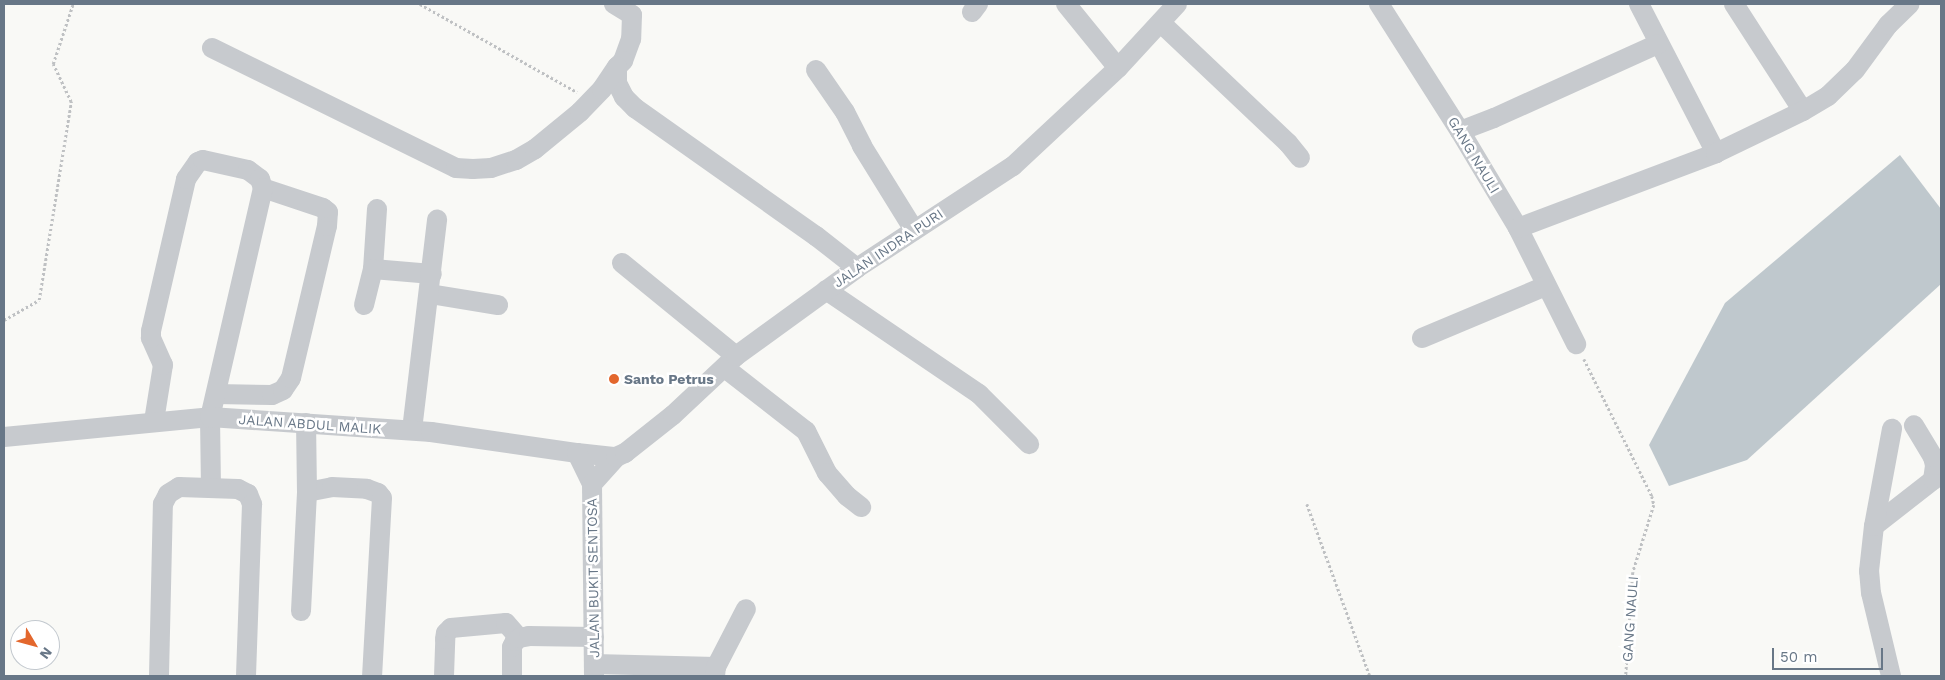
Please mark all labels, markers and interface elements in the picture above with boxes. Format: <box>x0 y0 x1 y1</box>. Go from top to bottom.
street label: GANG NAULI <box>1445 114 1503 196</box>
street label: JALAN INDRA PURI <box>830 205 946 291</box>
place label: Santo Petrus <box>624 371 714 387</box>
marker: Santo Petrus <box>608 373 620 385</box>
street label: JALAN ABDUL MALIK <box>238 411 382 437</box>
street label: JALAN BUKIT SENTOSA <box>583 498 603 658</box>
street label: GANG NAULI <box>1619 575 1641 663</box>
north arrow <box>10 620 60 670</box>
scale bar <box>1775 638 1886 670</box>
text: N <box>37 644 56 662</box>
text: 50 m <box>1780 648 1817 666</box>

